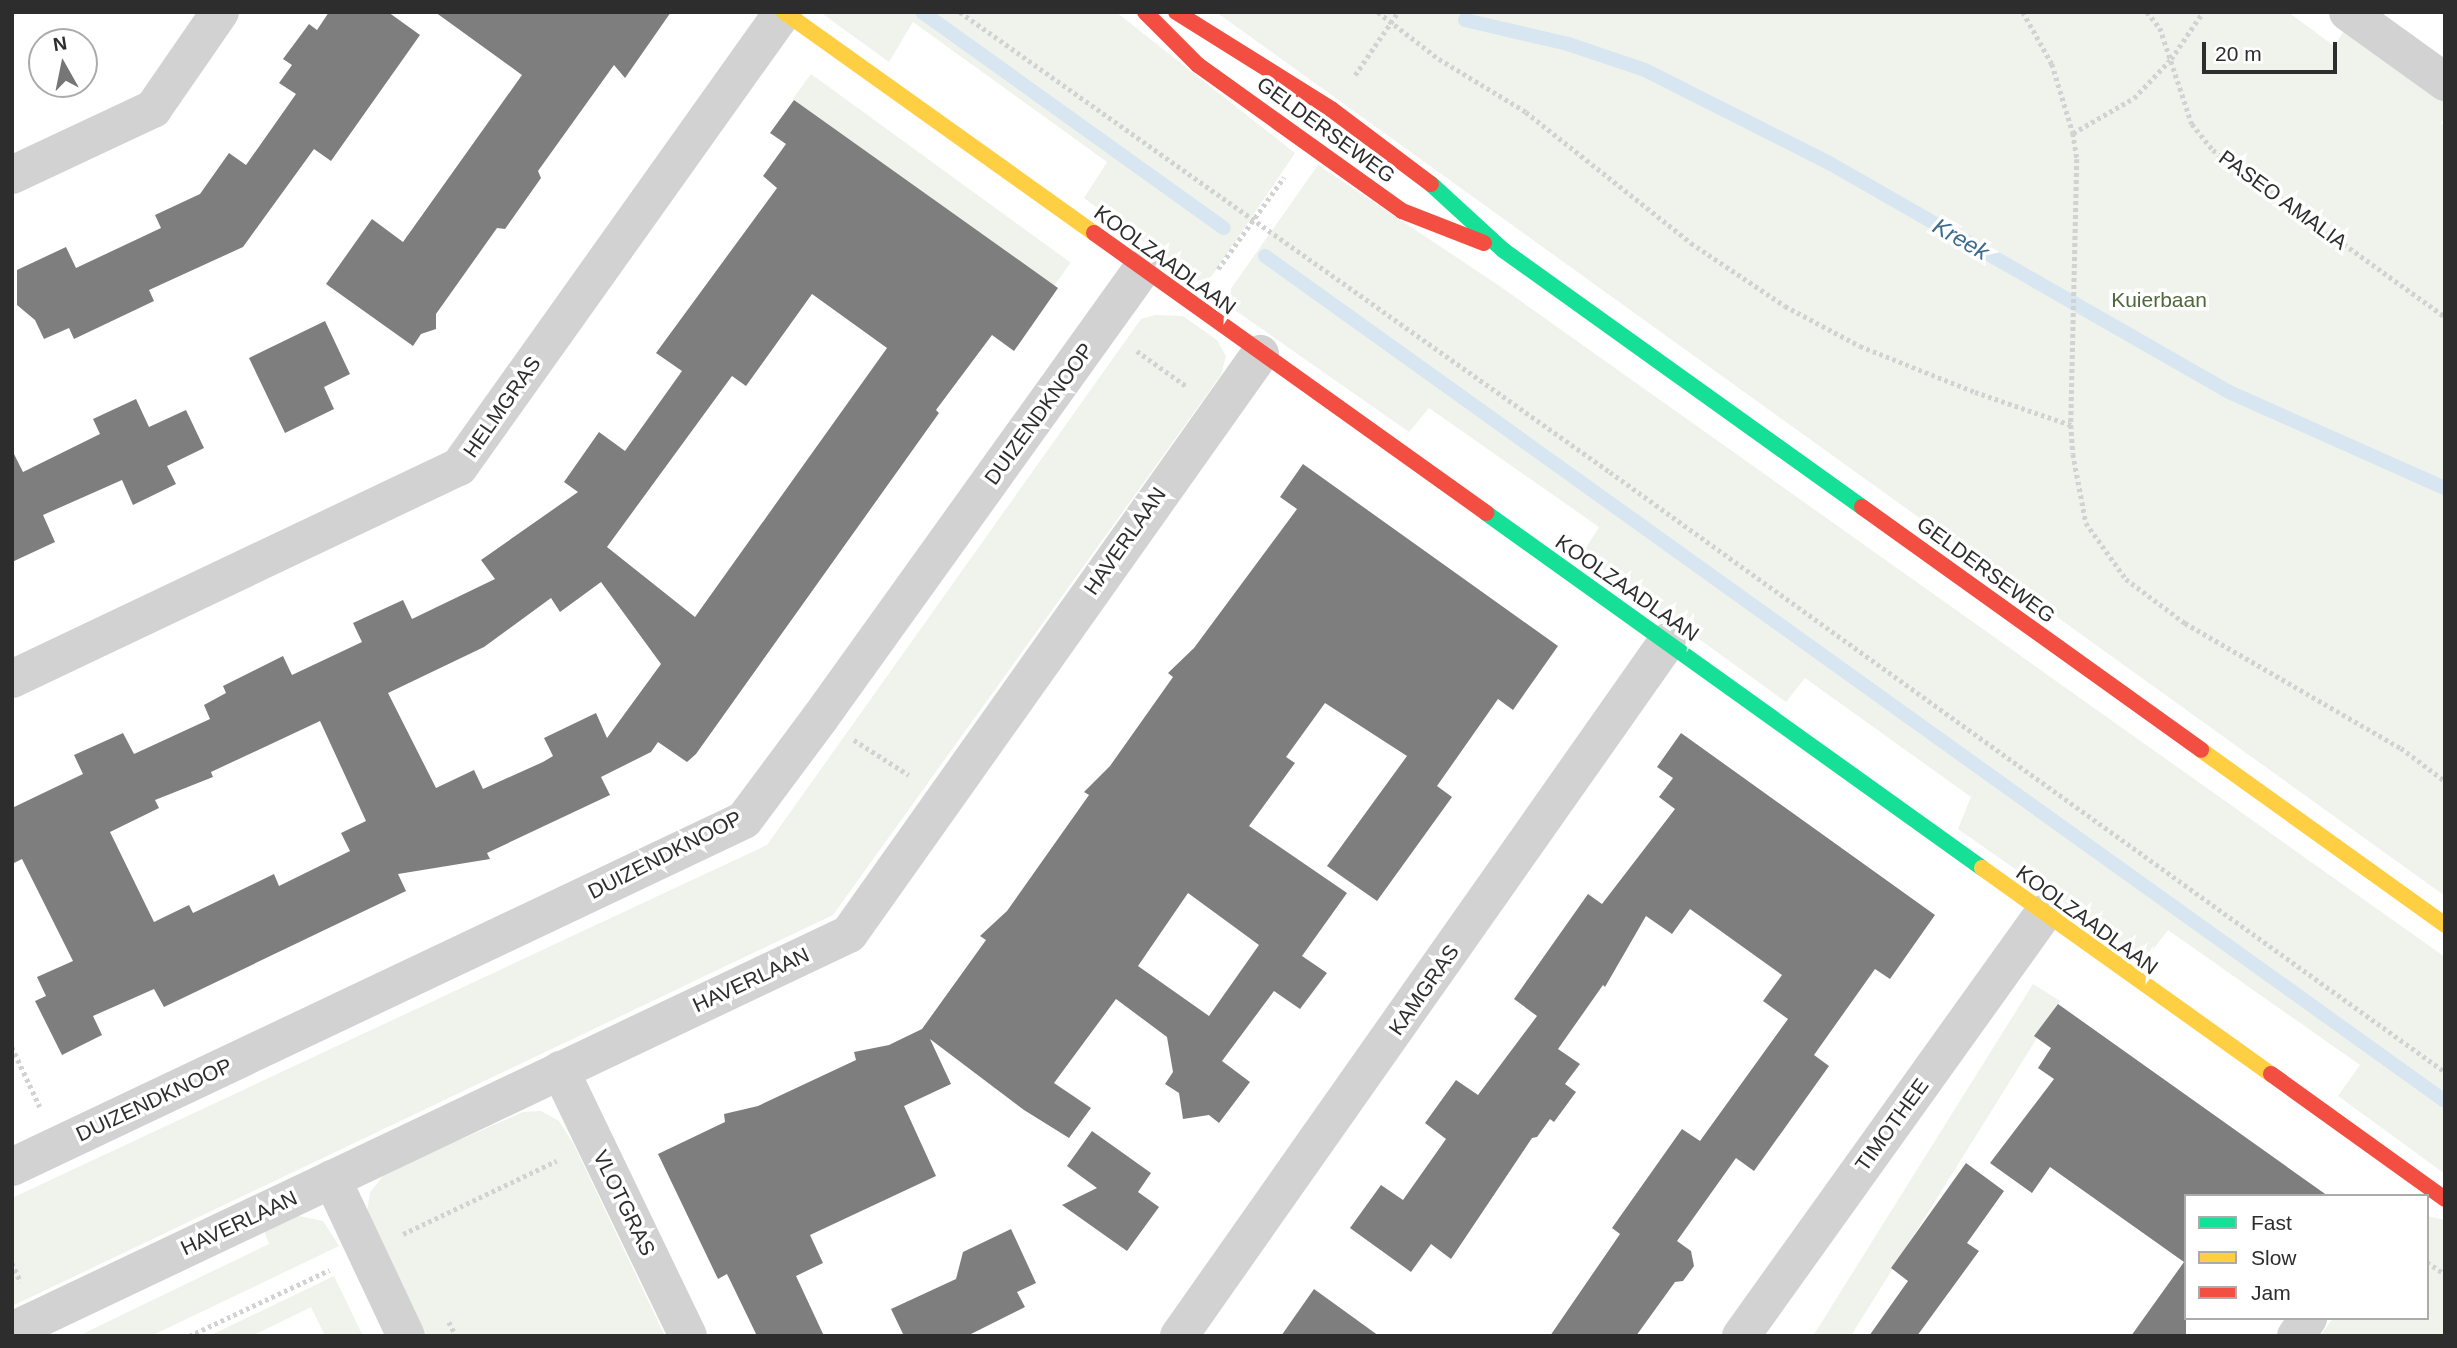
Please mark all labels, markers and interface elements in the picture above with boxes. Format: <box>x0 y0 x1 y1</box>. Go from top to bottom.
north arrow <box>28 28 98 98</box>
scale bar <box>2205 28 2340 72</box>
text: N <box>52 32 68 55</box>
text: 20 m <box>2215 42 2262 65</box>
street label: GELDERSEWEG <box>1252 71 1400 189</box>
street label: PASEO AMALIA <box>2213 145 2353 255</box>
street label: KOOLZAADLAAN <box>1089 200 1241 320</box>
water label: Kreek <box>1928 212 1994 266</box>
park label: Kuierbaan <box>2111 287 2207 313</box>
street label: DUIZENDKNOOP <box>979 338 1099 490</box>
street label: HELMGRAS <box>458 352 546 462</box>
street label: HAVERLAAN <box>1079 482 1171 600</box>
street label: GELDERSEWEG <box>1912 511 2060 629</box>
street label: KOOLZAADLAAN <box>1550 529 1704 647</box>
street label: DUIZENDKNOOP <box>584 805 746 905</box>
street label: KOOLZAADLAAN <box>2011 860 2163 980</box>
street label: KAMGRAS <box>1384 940 1464 1040</box>
street label: HAVERLAAN <box>689 942 813 1018</box>
street label: DUIZENDKNOOP <box>72 1053 236 1147</box>
street label: TIMOTHEE <box>1850 1074 1934 1176</box>
street label: VLOTGRAS <box>588 1146 660 1260</box>
street label: HAVERLAAN <box>177 1185 301 1261</box>
legend <box>2184 1194 2429 1320</box>
text: Fast <box>2251 1211 2292 1234</box>
text: Slow <box>2251 1246 2297 1269</box>
text: Jam <box>2251 1281 2291 1304</box>

